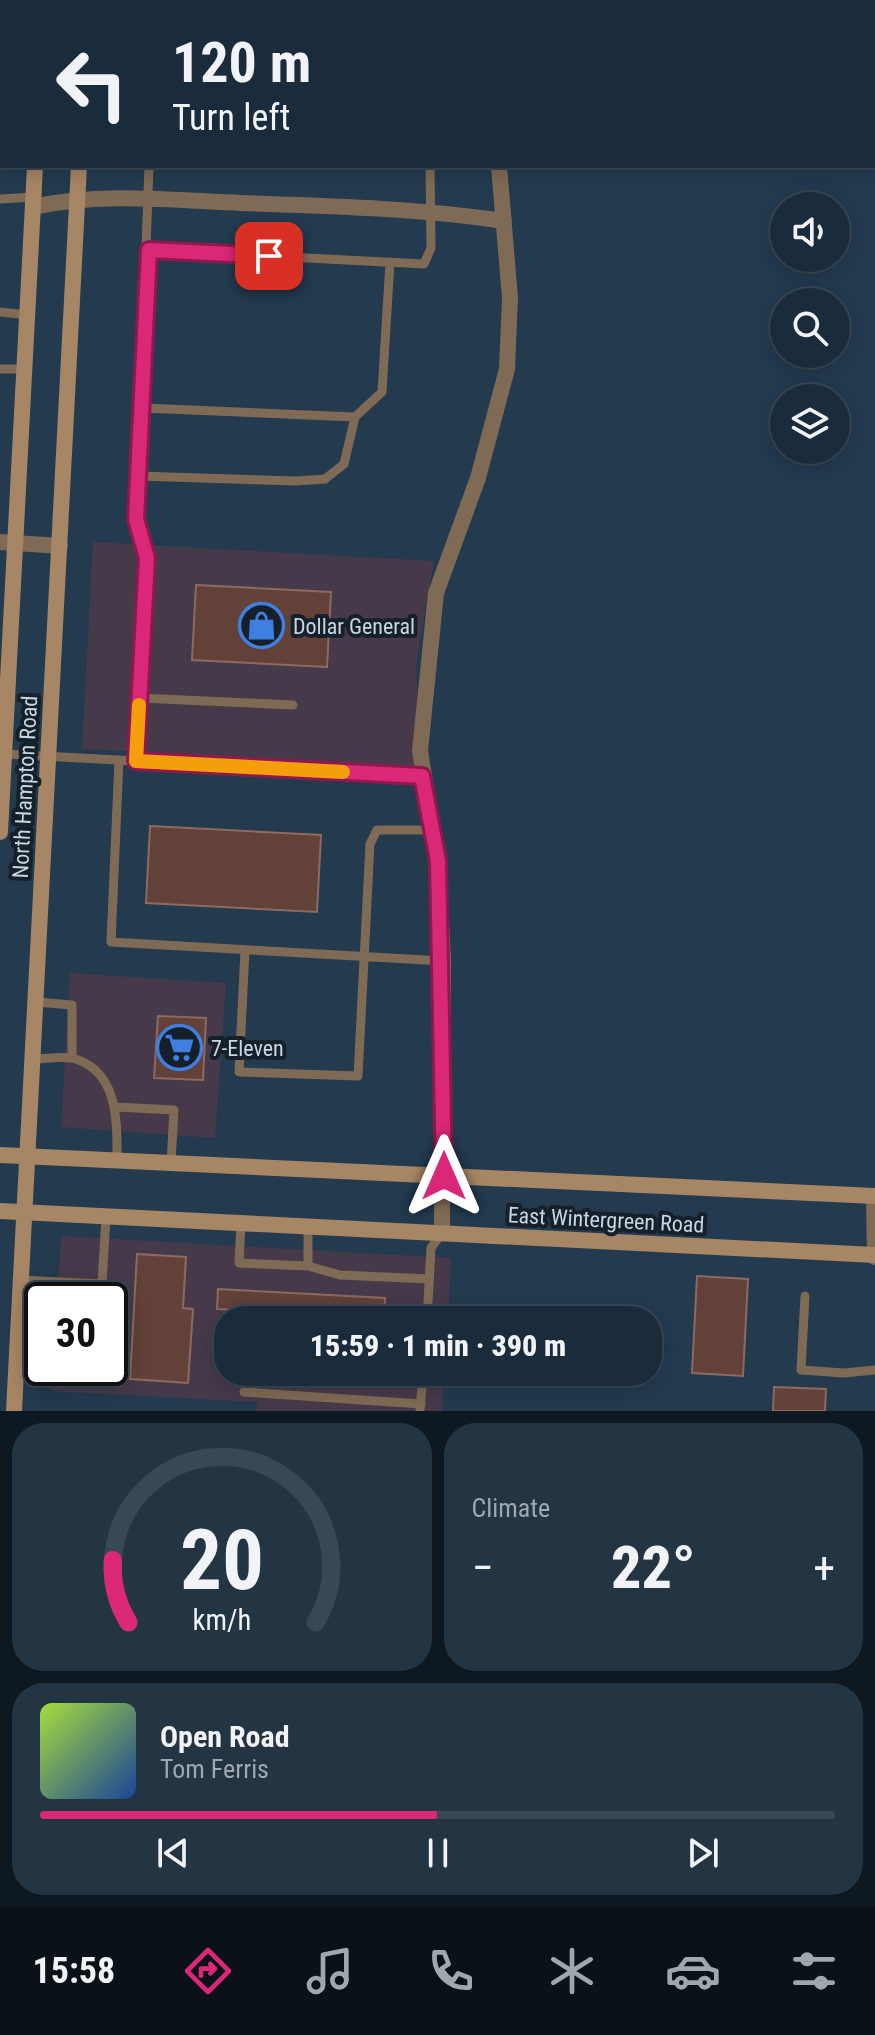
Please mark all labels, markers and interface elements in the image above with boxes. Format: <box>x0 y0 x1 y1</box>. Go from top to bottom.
text: 120 m <box>172 30 311 96</box>
icon: left <box>40 32 144 136</box>
text: Turn left <box>172 97 290 139</box>
map controls <box>770 192 850 464</box>
button: sound <box>770 192 850 272</box>
pin <box>235 222 303 290</box>
icon: arrive <box>247 234 291 278</box>
button: search <box>770 288 850 368</box>
button: layers <box>770 384 850 464</box>
shop icon: Dollar General <box>238 602 286 650</box>
place label: Dollar General <box>293 614 415 639</box>
street label: North Hampton Road <box>8 695 42 879</box>
supermarket icon: 7-Eleven <box>156 1024 204 1072</box>
place label: 7-Eleven <box>211 1036 284 1061</box>
position arrow <box>402 1134 486 1218</box>
street label: East Wintergreen Road <box>507 1202 705 1238</box>
speed limit sign: 30 <box>24 1282 128 1386</box>
text: 15:59 · 1 min · 390 m <box>310 1328 566 1363</box>
text: Climate <box>472 1493 550 1523</box>
text: 20 <box>180 1512 264 1609</box>
text: 22° <box>611 1532 696 1603</box>
text: − <box>472 1542 494 1594</box>
text: + <box>813 1542 835 1594</box>
text: km/h <box>192 1603 251 1637</box>
text: Open Road <box>160 1719 290 1754</box>
text: Tom Ferris <box>160 1754 269 1784</box>
icon: previous <box>151 1831 195 1875</box>
icon: pause <box>416 1831 460 1875</box>
icon: next <box>681 1831 725 1875</box>
icon: directions <box>180 1943 236 1999</box>
icon: music <box>302 1943 358 1999</box>
icon: phone <box>423 1943 479 1999</box>
icon: climate <box>544 1943 600 1999</box>
icon: car <box>665 1943 721 1999</box>
icon: filters <box>786 1943 842 1999</box>
text: 15:58 <box>33 1950 115 1992</box>

